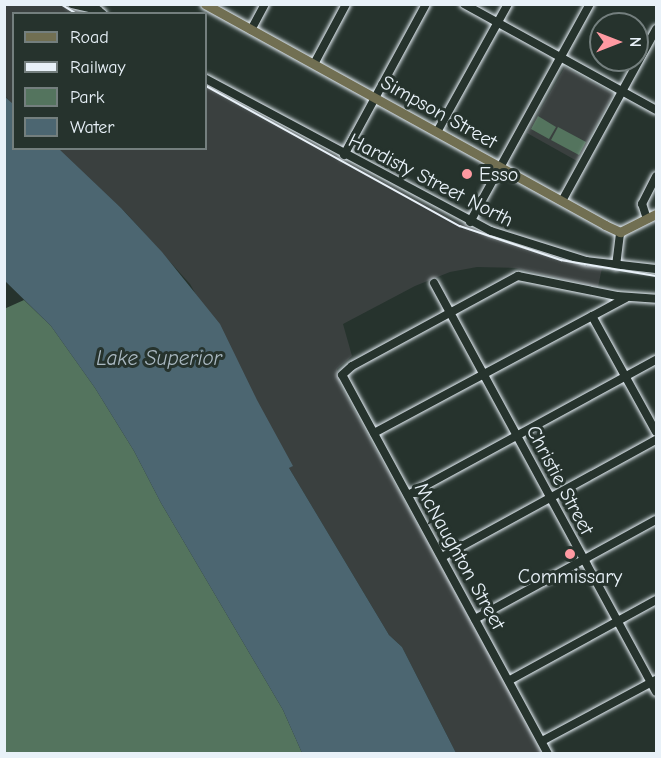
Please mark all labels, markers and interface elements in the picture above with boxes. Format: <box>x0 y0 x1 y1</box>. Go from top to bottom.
legend <box>12 12 207 150</box>
north arrow <box>589 12 649 72</box>
text: Road <box>70 27 109 48</box>
text: N <box>626 37 644 47</box>
text: Railway <box>70 57 126 78</box>
street label: Simpson Street <box>377 70 501 154</box>
text: Park <box>70 87 104 108</box>
text: Water <box>70 117 114 138</box>
street label: Hardisty Street North <box>345 128 517 232</box>
place label: Esso <box>479 162 518 186</box>
marker: Esso <box>460 167 474 181</box>
water label: Lake Superior <box>96 345 222 371</box>
street label: Christie Street <box>521 421 599 539</box>
street label: McNaughton Street <box>410 478 510 634</box>
marker: Commissary <box>563 547 577 561</box>
place label: Commissary <box>518 564 622 588</box>

